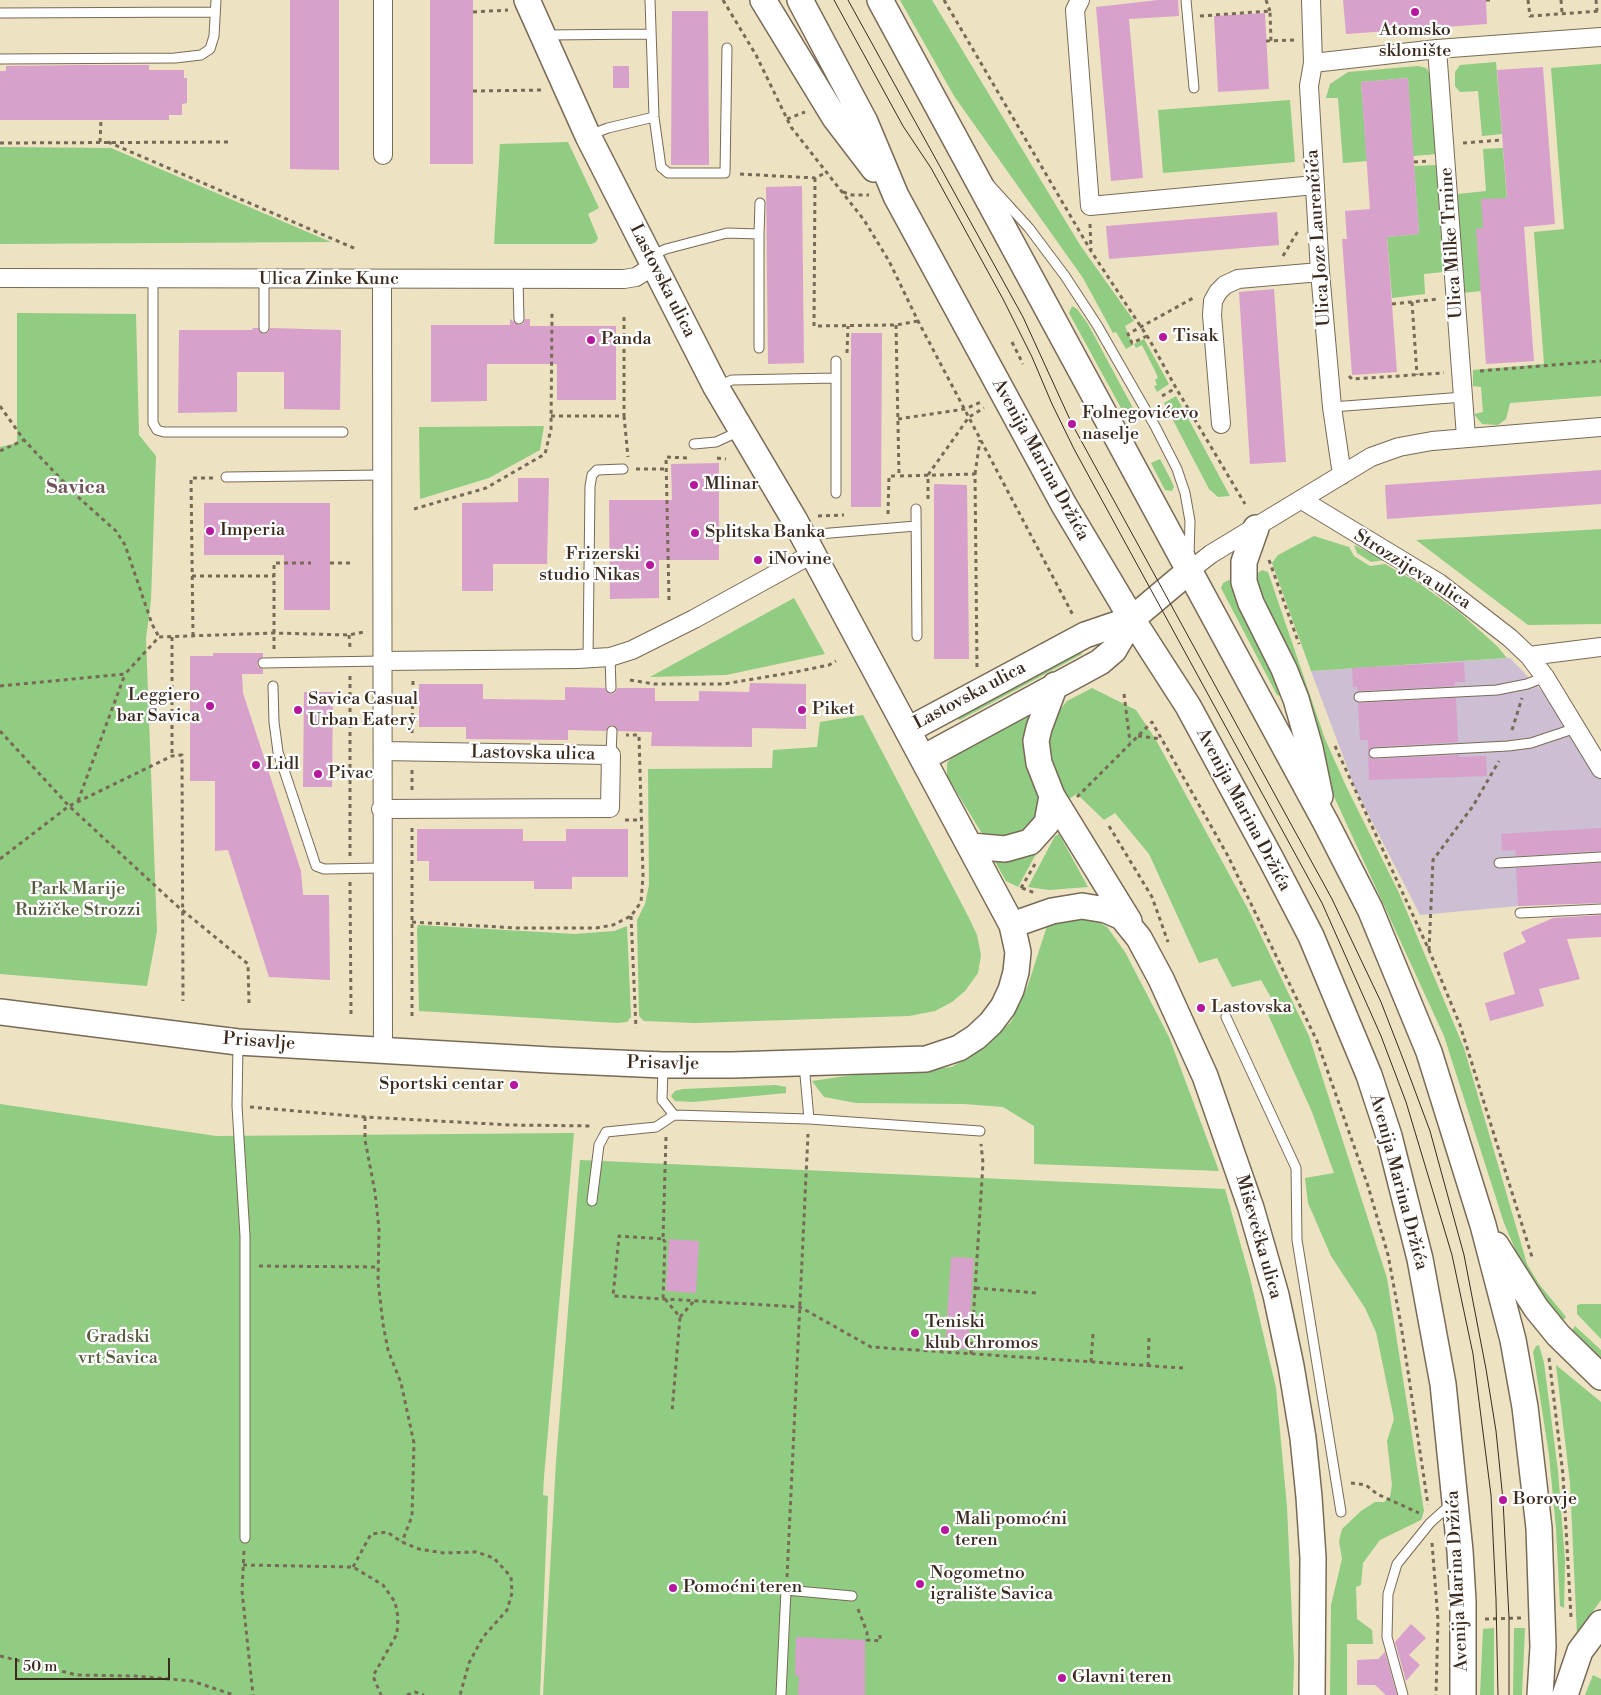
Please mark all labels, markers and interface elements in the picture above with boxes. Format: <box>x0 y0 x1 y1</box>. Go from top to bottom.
marker: Atomsko sklonište <box>1409 6 1421 18</box>
place label: Atomsko sklonište <box>1379 20 1451 62</box>
street label: Ulica Joze Laurenčića <box>1302 149 1336 327</box>
street label: Ulica Milke Trnine <box>1436 166 1468 320</box>
street label: Lastovska ulica <box>624 221 700 341</box>
street label: Ulica Zinke Kunc <box>259 269 399 291</box>
place label: Tisak <box>1173 326 1218 348</box>
place label: Panda <box>601 329 652 351</box>
marker: Tisak <box>1157 331 1169 343</box>
marker: Panda <box>585 334 597 346</box>
street label: Avenija Marina Držića <box>987 375 1093 545</box>
place label: Folnegovićevo naselje <box>1082 403 1199 446</box>
marker: Folnegovićevo naselje <box>1066 418 1078 430</box>
place label: Mlinar <box>704 474 759 496</box>
district label: Savica <box>46 476 106 500</box>
marker: Mlinar <box>688 479 700 491</box>
place label: Imperia <box>220 520 285 542</box>
place label: Splitska Banka <box>705 522 825 544</box>
marker: Imperia <box>204 525 216 537</box>
street label: Strozzijeva ulica <box>1350 525 1474 615</box>
marker: Splitska Banka <box>689 527 701 539</box>
place label: Frizerski studio Nikas <box>539 544 640 586</box>
place label: iNovine <box>768 549 832 571</box>
marker: iNovine <box>752 554 764 566</box>
marker: Frizerski studio Nikas <box>644 559 656 571</box>
street label: Lastovska ulica <box>910 657 1030 735</box>
place label: Leggiero bar Savica <box>117 685 200 728</box>
place label: Savica Casual Urban Eatery <box>308 689 418 732</box>
place label: Piket <box>812 699 855 721</box>
marker: Leggiero bar Savica <box>204 700 216 712</box>
marker: Savica Casual Urban Eatery <box>292 704 304 716</box>
marker: Piket <box>796 704 808 716</box>
street label: Avenija Marina Držića <box>1191 725 1295 895</box>
street label: Lastovska ulica <box>471 742 595 766</box>
place label: Lidl <box>266 754 299 776</box>
marker: Lidl <box>250 759 262 771</box>
place label: Pivac <box>328 763 373 785</box>
marker: Pivac <box>312 768 324 780</box>
park label: Park Marije Ružičke Strozzi <box>15 879 141 922</box>
place label: Lastovska <box>1211 997 1292 1019</box>
marker: Lastovska <box>1195 1002 1207 1014</box>
street label: Prisavlje <box>222 1029 296 1055</box>
street label: Prisavlje <box>627 1053 699 1075</box>
place label: Sportski centar <box>379 1074 504 1096</box>
marker: Sportski centar <box>508 1079 520 1091</box>
street label: Avenija Marina Držića <box>1364 1092 1432 1272</box>
street label: Miševečka ulica <box>1230 1172 1286 1302</box>
place label: Teniski klub Chromos <box>925 1312 1038 1355</box>
park label: Gradski vrt Savica <box>78 1327 158 1370</box>
marker: Teniski klub Chromos <box>909 1327 921 1339</box>
place label: Borovje <box>1513 1489 1577 1511</box>
street label: Avenija Marina Držića <box>1442 1490 1474 1672</box>
marker: Borovje <box>1497 1494 1509 1506</box>
place label: Mali pomoćni teren <box>955 1509 1067 1552</box>
marker: Mali pomoćni teren <box>939 1524 951 1536</box>
place label: Nogometno igralište Savica <box>930 1563 1053 1606</box>
place label: Pomoćni teren <box>683 1577 802 1599</box>
marker: Nogometno igralište Savica <box>914 1578 926 1590</box>
marker: Pomoćni teren <box>667 1582 679 1594</box>
scale bar <box>18 1648 172 1680</box>
text: 50 m <box>23 1657 57 1676</box>
place label: Glavni teren <box>1072 1667 1172 1689</box>
marker: Glavni teren <box>1056 1672 1068 1684</box>

